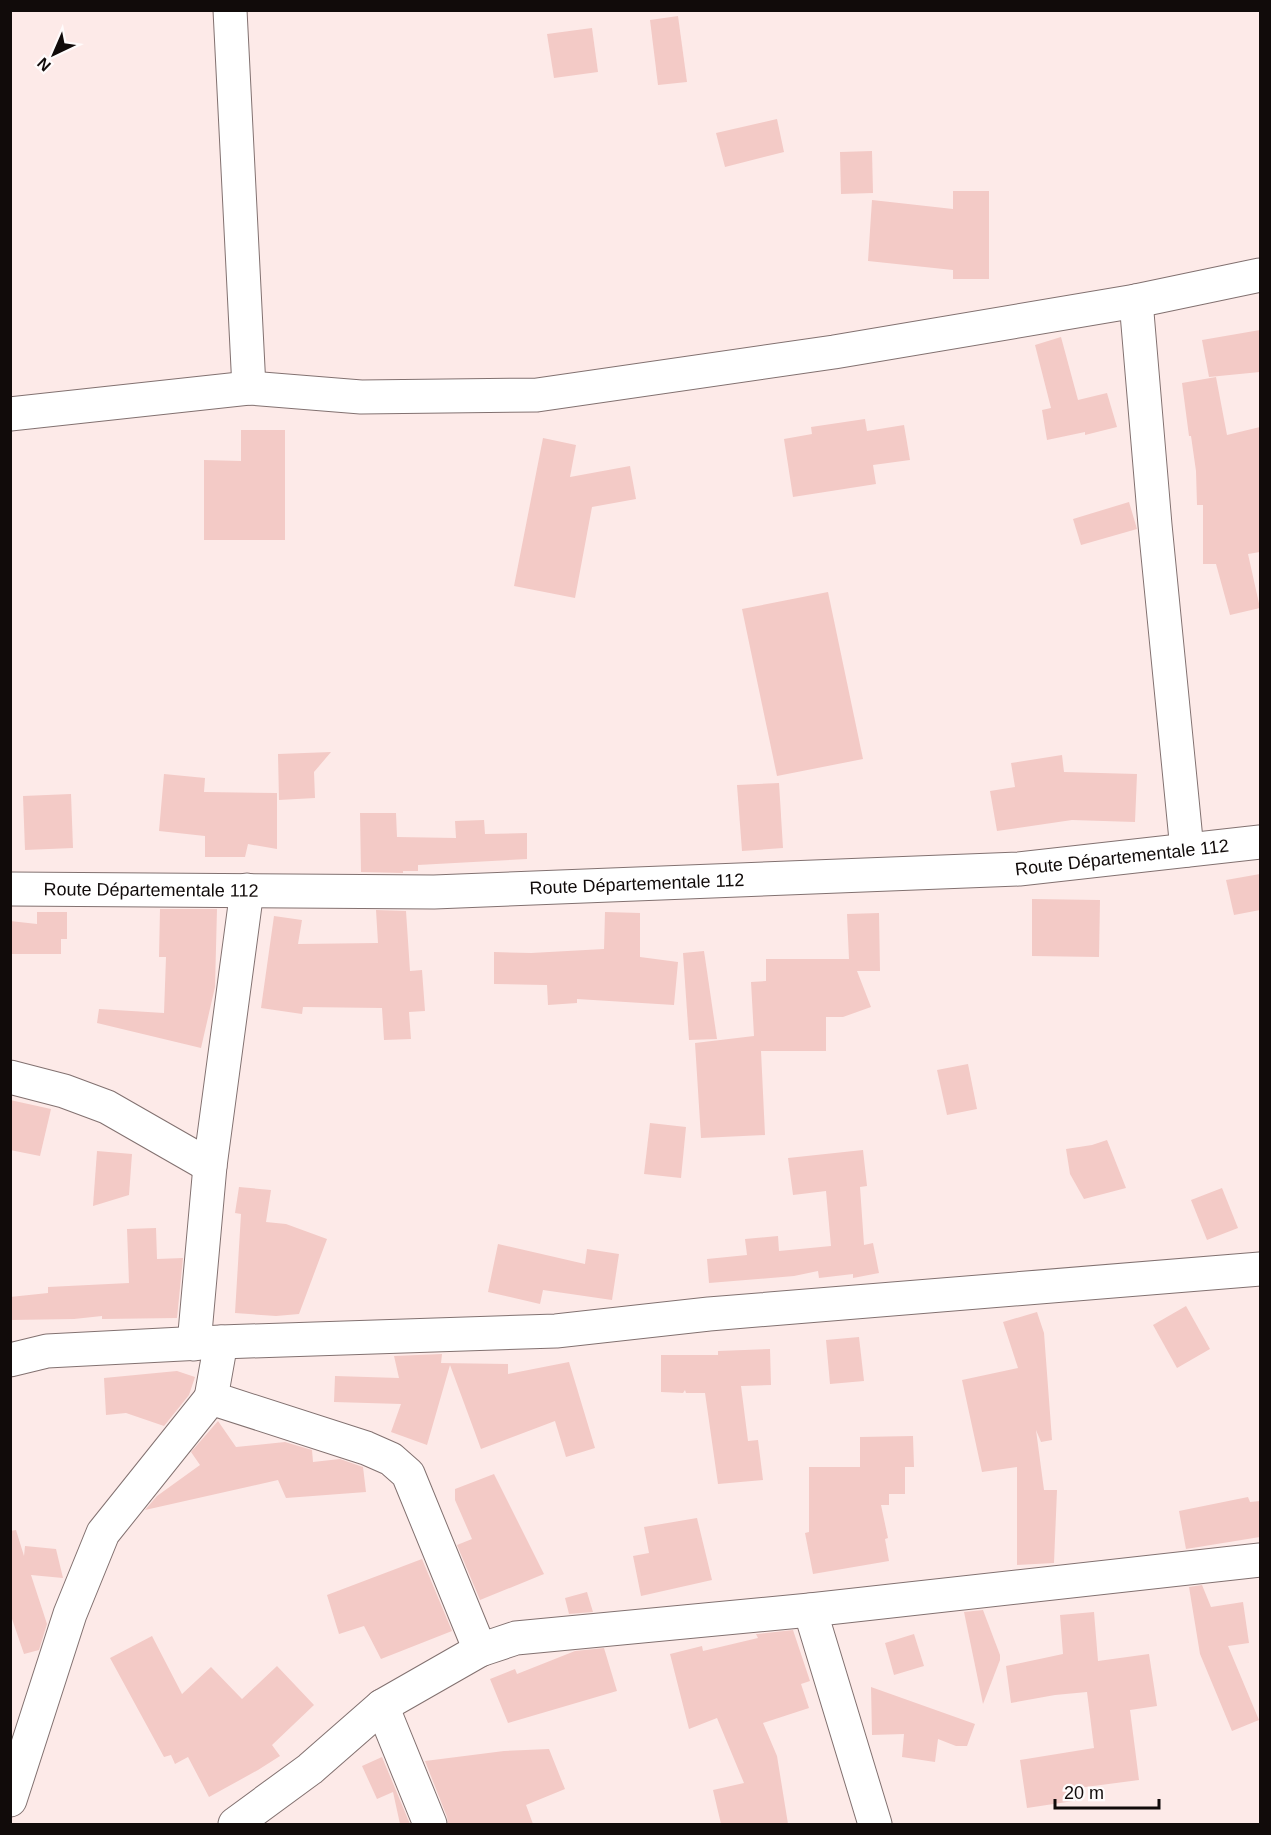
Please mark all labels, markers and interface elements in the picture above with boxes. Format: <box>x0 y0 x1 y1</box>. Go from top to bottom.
north arrow <box>24 24 84 84</box>
text: N <box>34 54 54 75</box>
street label: Route Départementale 112 <box>1014 836 1230 879</box>
street label: Route Départementale 112 <box>529 870 745 898</box>
street label: Route Départementale 112 <box>43 879 259 901</box>
scale bar <box>1055 1772 1158 1810</box>
text: 20 m <box>1064 1783 1104 1803</box>

